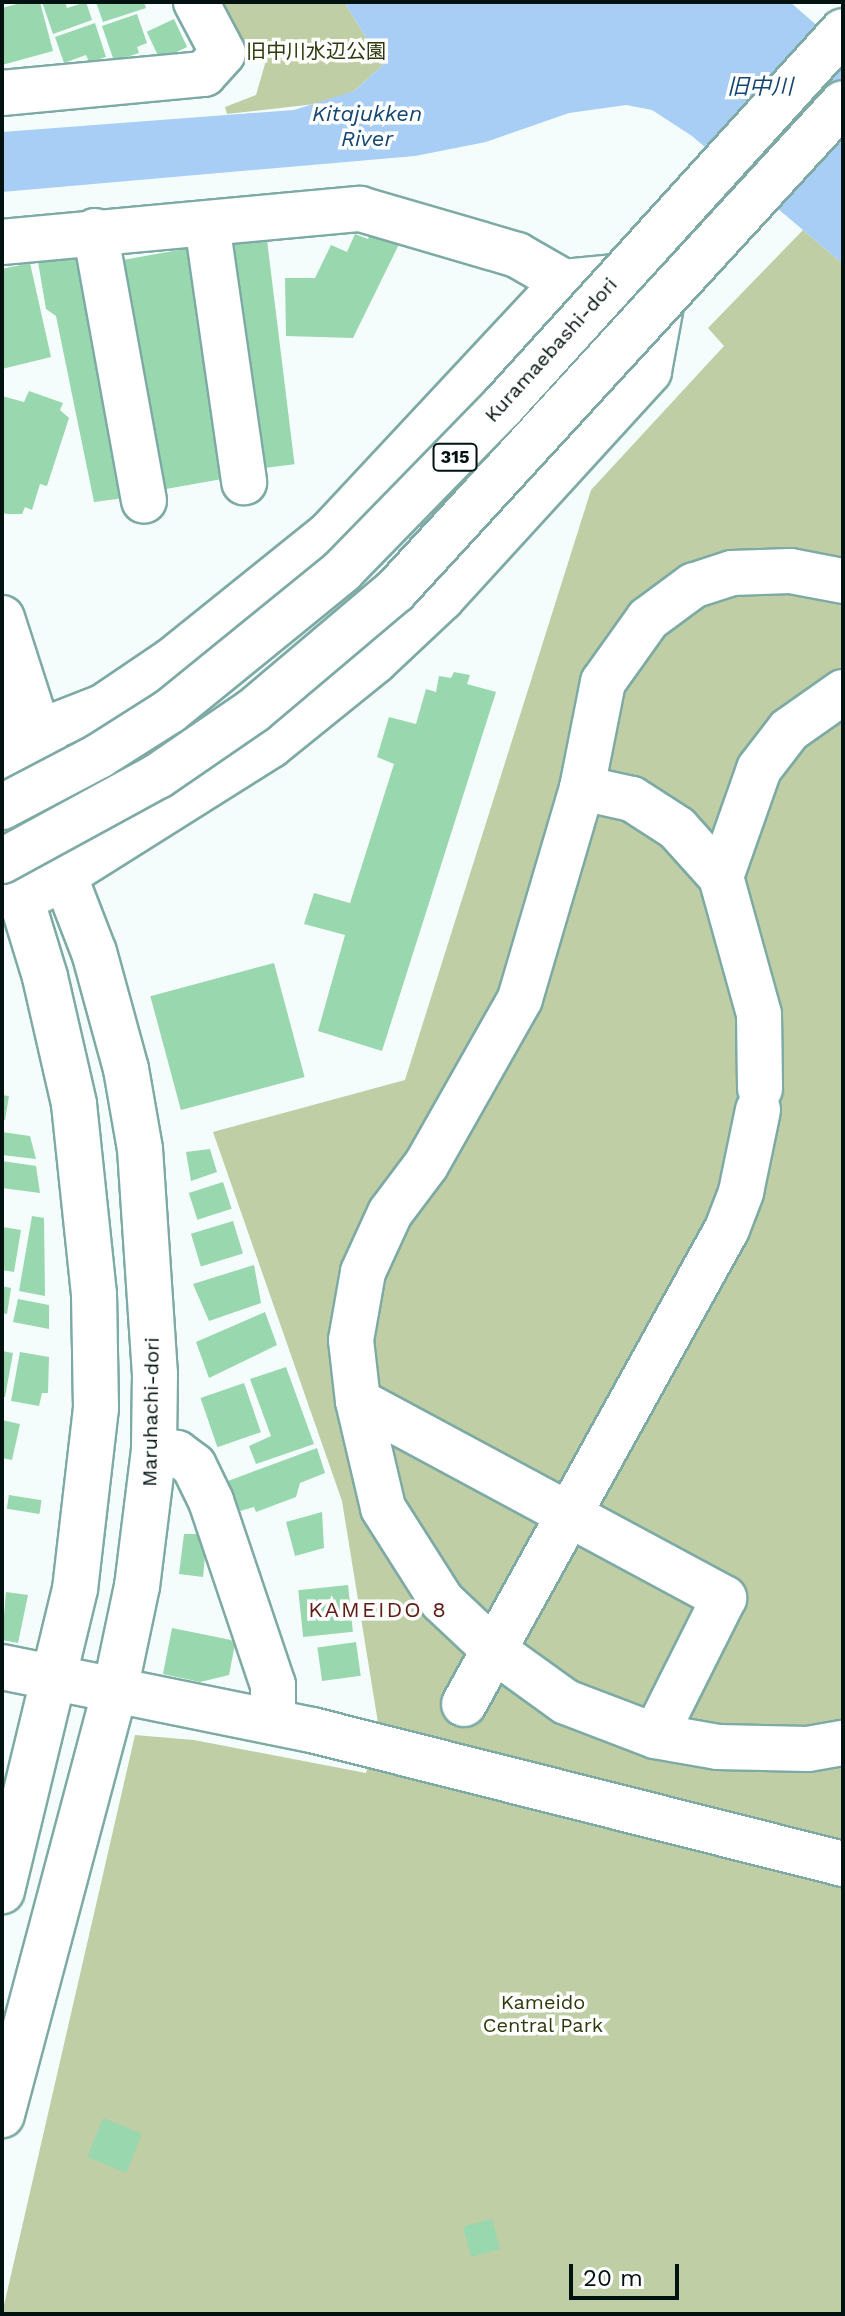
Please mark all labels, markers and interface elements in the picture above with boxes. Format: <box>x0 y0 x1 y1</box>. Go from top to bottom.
park label: 旧中川水辺公園 <box>246 39 386 63</box>
water label: 旧中川 <box>727 74 793 100</box>
water label: Kitajukken River <box>312 100 422 152</box>
street label: Kuramaebashi-dori <box>480 273 622 427</box>
road number: 315 <box>431 443 479 471</box>
street label: Maruhachi-dori <box>138 1337 164 1487</box>
district label: KAMEIDO 8 <box>308 1597 448 1623</box>
park label: Kameido Central Park <box>482 1991 604 2038</box>
scale bar <box>573 2248 683 2298</box>
text: 20 m <box>583 2264 643 2292</box>

